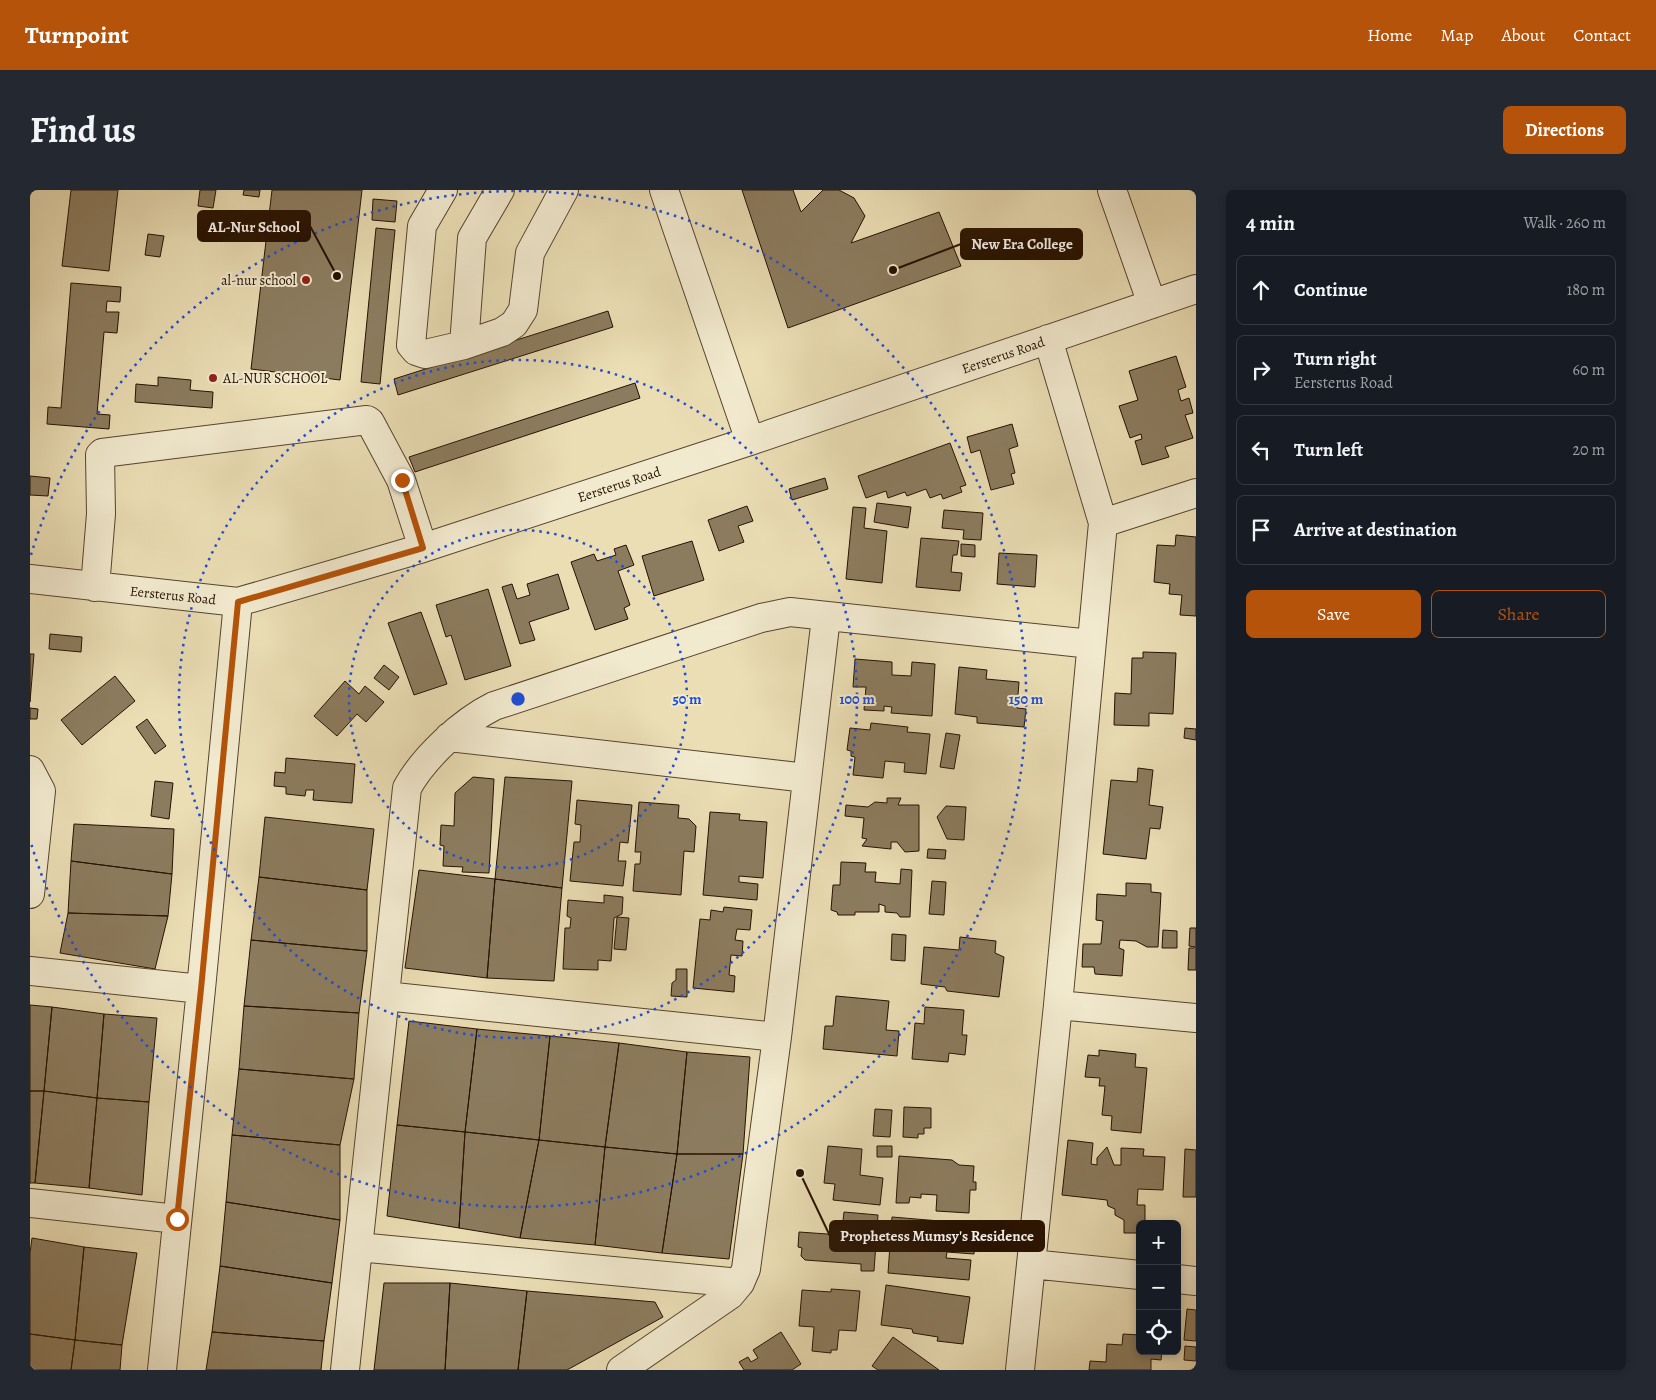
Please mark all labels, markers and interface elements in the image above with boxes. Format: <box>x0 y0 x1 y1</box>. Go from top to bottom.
text: Turnpoint <box>25 19 129 51</box>
text: Home <box>1367 23 1412 47</box>
text: Map <box>1440 23 1473 47</box>
text: About <box>1501 23 1545 47</box>
text: Contact <box>1573 23 1631 47</box>
text: Find us <box>30 106 136 154</box>
button: Directions <box>1503 106 1626 154</box>
text: 4 min <box>1246 209 1295 237</box>
callout: AL-Nur School <box>198 211 310 241</box>
text: Walk · 260 m <box>1524 212 1606 234</box>
text: AL-Nur School <box>207 217 300 237</box>
callout: New Era College <box>961 229 1082 259</box>
text: New Era College <box>971 234 1073 254</box>
place label: al-nur school <box>221 271 297 290</box>
marker: al-nur school <box>300 274 312 286</box>
icon: ahead <box>1247 276 1275 304</box>
text: Continue <box>1294 277 1368 303</box>
text: 180 m <box>1567 279 1605 301</box>
street label: Eersterus Road <box>959 332 1048 379</box>
text: Turn right <box>1294 346 1376 372</box>
icon: right <box>1247 356 1275 384</box>
text: 60 m <box>1573 359 1605 381</box>
place label: AL-NUR SCHOOL <box>222 369 328 388</box>
marker: AL-NUR SCHOOL <box>207 372 219 384</box>
text: Eersterus Road <box>1294 372 1393 394</box>
icon: left <box>1247 436 1275 464</box>
text: Turn left <box>1294 437 1363 463</box>
text: 20 m <box>1572 439 1605 461</box>
street label: Eersterus Road <box>575 462 664 507</box>
route end <box>391 469 414 492</box>
icon: arrive <box>1247 516 1275 544</box>
text: Arrive at destination <box>1294 517 1457 543</box>
street label: Eersterus Road <box>129 582 217 610</box>
button: Save <box>1246 590 1421 638</box>
button: Share <box>1431 590 1606 638</box>
text: 50 m <box>672 689 702 709</box>
text: 100 m <box>839 689 875 709</box>
text: 150 m <box>1009 689 1044 709</box>
centre of rings <box>509 690 527 708</box>
route start <box>166 1208 189 1231</box>
map controls <box>1136 1220 1181 1355</box>
button: + <box>1136 1220 1181 1265</box>
callout: Prophetess Mumsy's Residence <box>830 1221 1044 1251</box>
text: Prophetess Mumsy's Residence <box>840 1226 1034 1246</box>
button: − <box>1136 1265 1181 1310</box>
button: locate <box>1136 1310 1181 1355</box>

